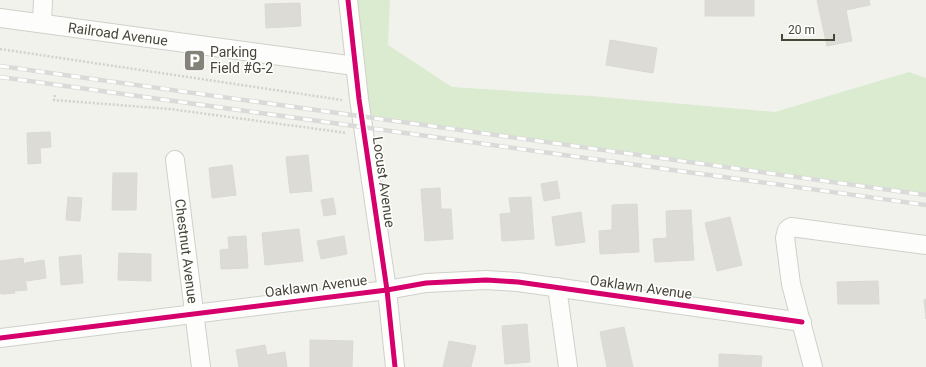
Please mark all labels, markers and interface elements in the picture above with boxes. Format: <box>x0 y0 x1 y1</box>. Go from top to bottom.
scale bar <box>782 16 834 42</box>
street label: Railroad Avenue <box>67 19 169 49</box>
text: 20 m <box>788 23 815 37</box>
place label: Parking Field #G-2 <box>210 44 273 76</box>
parking icon: Parking Field #G-2 <box>181 47 207 73</box>
street label: Locust Avenue <box>370 136 398 228</box>
street label: Chestnut Avenue <box>172 198 201 305</box>
street label: Oaklawn Avenue <box>264 272 368 300</box>
street label: Oaklawn Avenue <box>589 272 693 302</box>

